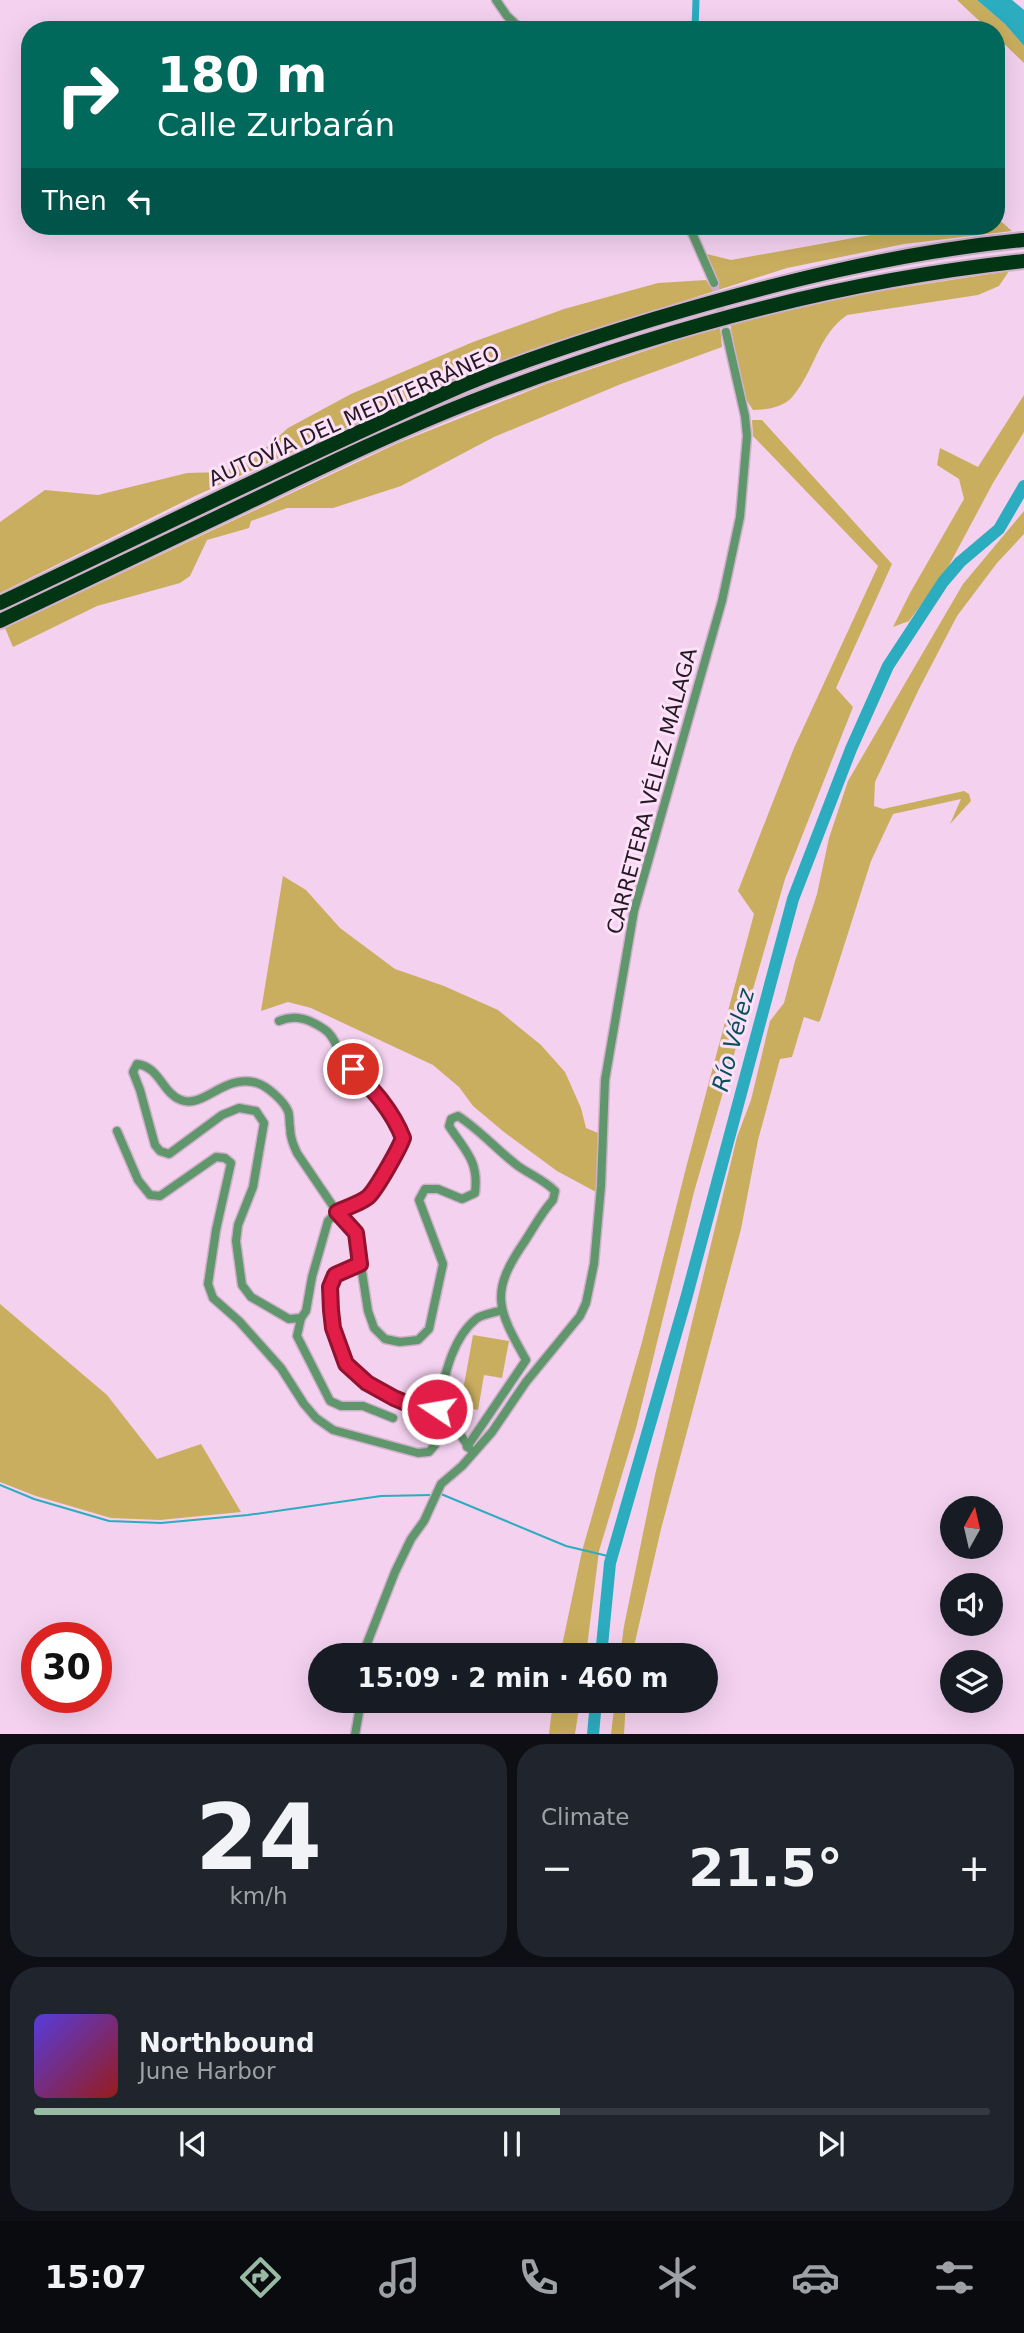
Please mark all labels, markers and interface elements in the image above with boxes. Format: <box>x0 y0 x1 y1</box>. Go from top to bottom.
text: 180 m <box>157 47 327 104</box>
icon: right <box>42 49 133 140</box>
text: Calle Zurbarán <box>157 106 395 144</box>
icon: left <box>121 182 159 220</box>
text: Then <box>42 186 107 216</box>
street label: AUTOVÍA DEL MEDITERRÁNEO <box>204 340 503 491</box>
street label: CARRETERA VÉLEZ MÁLAGA <box>601 644 702 937</box>
water label: Río Vélez <box>707 985 759 1094</box>
pin <box>323 1039 383 1099</box>
icon: arrive <box>334 1050 372 1088</box>
position arrow <box>400 1372 474 1446</box>
north arrow <box>940 1496 1003 1559</box>
map controls <box>940 1496 1003 1713</box>
button: sound <box>940 1573 1003 1636</box>
speed limit sign: 30 <box>21 1622 112 1713</box>
button: layers <box>940 1650 1003 1713</box>
text: 15:09 · 2 min · 460 m <box>358 1663 668 1693</box>
text: 24 <box>195 1785 322 1890</box>
text: Climate <box>541 1804 630 1830</box>
text: 21.5° <box>688 1838 843 1898</box>
text: − <box>541 1846 573 1890</box>
text: + <box>958 1846 990 1890</box>
text: km/h <box>229 1883 288 1909</box>
text: Northbound <box>139 2028 315 2058</box>
text: June Harbor <box>139 2058 275 2084</box>
icon: previous <box>174 2125 212 2163</box>
icon: pause <box>493 2125 531 2163</box>
icon: next <box>812 2125 850 2163</box>
icon: directions <box>236 2253 285 2302</box>
icon: music <box>375 2253 424 2302</box>
icon: phone <box>514 2253 563 2302</box>
icon: climate <box>653 2253 702 2302</box>
icon: car <box>791 2253 840 2302</box>
icon: filters <box>930 2253 979 2302</box>
text: 15:07 <box>45 2258 147 2296</box>

